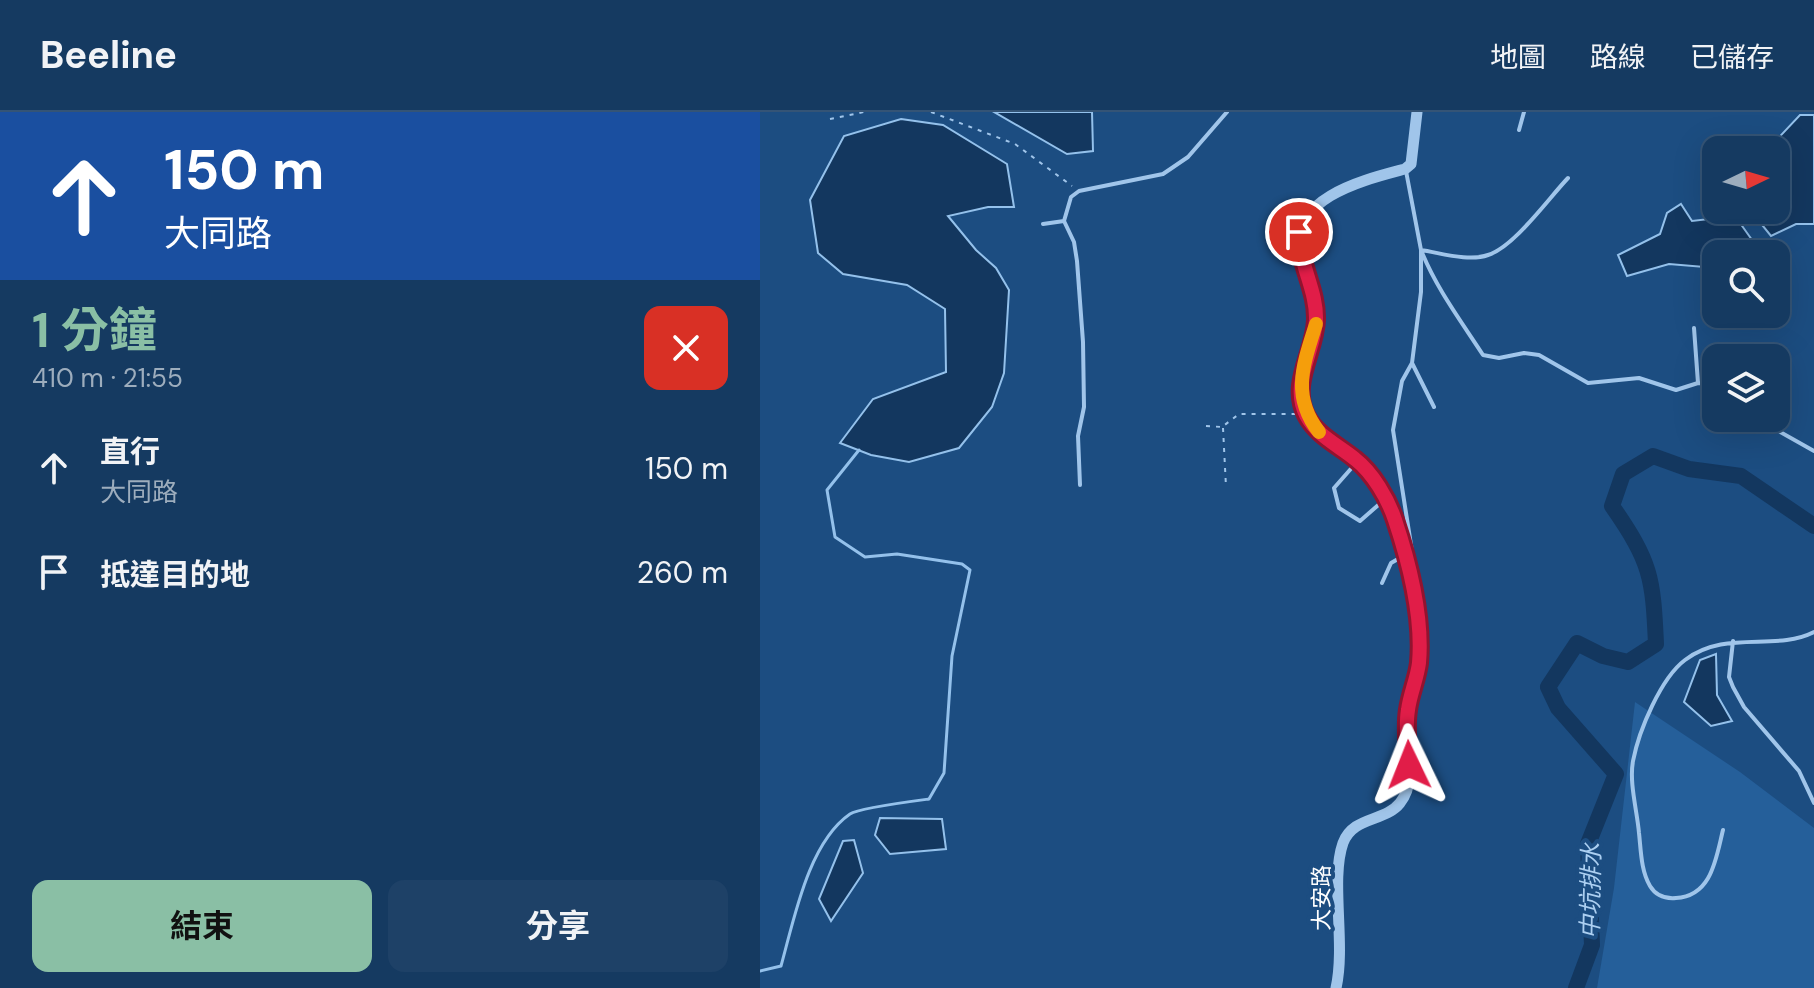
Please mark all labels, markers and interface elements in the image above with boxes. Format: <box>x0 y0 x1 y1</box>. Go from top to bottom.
text: Beeline <box>40 30 177 80</box>
text: 地圖 <box>1490 39 1546 76</box>
text: 路線 <box>1590 39 1646 76</box>
text: 已儲存 <box>1690 39 1774 76</box>
text: 150 m <box>164 133 325 206</box>
north arrow <box>1702 136 1790 224</box>
map controls <box>1702 136 1790 432</box>
icon: ahead <box>32 144 136 248</box>
pin <box>1265 198 1333 266</box>
text: 大同路 <box>164 210 272 257</box>
icon: arrive <box>1277 210 1321 254</box>
button: search <box>1702 240 1790 328</box>
text: 1 分鐘 <box>32 299 157 362</box>
button: close <box>644 306 728 390</box>
button: layers <box>1702 344 1790 432</box>
text: 410 m · 21:55 <box>32 361 183 395</box>
text: 直行 <box>100 432 160 471</box>
icon: ahead <box>32 446 76 490</box>
text: 150 m <box>645 449 728 488</box>
text: 大同路 <box>100 475 178 509</box>
icon: arrive <box>32 550 76 594</box>
text: 260 m <box>637 553 728 592</box>
text: 抵達目的地 <box>100 555 250 594</box>
position arrow <box>1367 723 1451 807</box>
water label: 中坑排水 <box>1574 842 1607 939</box>
street label: 大安路 <box>1307 865 1336 931</box>
button: 結束 <box>32 880 372 972</box>
button: 分享 <box>388 880 728 972</box>

